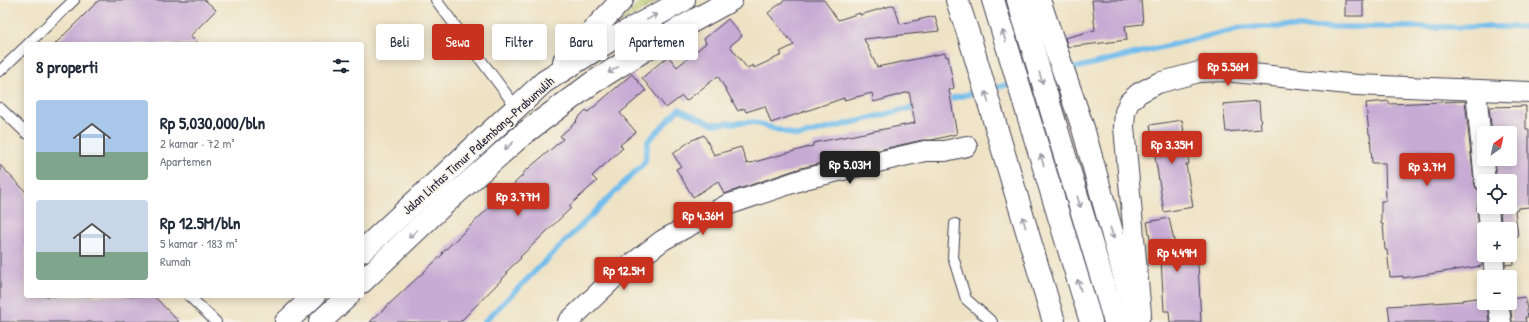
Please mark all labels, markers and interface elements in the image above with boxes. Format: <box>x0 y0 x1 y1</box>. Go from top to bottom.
one-way arrow <box>646 12 658 20</box>
chip: Beli <box>376 24 424 60</box>
chip: Sewa <box>432 24 484 60</box>
chip: Filter <box>492 24 547 60</box>
chip: Baru <box>555 24 607 60</box>
chip: Apartemen <box>615 24 698 60</box>
one-way arrow <box>1000 29 1007 42</box>
pin: Rp 5.56M <box>1187 53 1269 87</box>
text: 8 properti <box>36 55 98 78</box>
icon: filters <box>330 55 352 77</box>
text: Rp 5.56M <box>1207 57 1249 75</box>
one-way arrow <box>608 65 619 74</box>
one-way arrow <box>1038 71 1045 84</box>
street label: Jalan Lintas Timur Palembang-Prabumulih <box>398 72 558 218</box>
one-way arrow <box>983 91 990 104</box>
text: Rp 5,030,000/bln <box>160 111 265 134</box>
icon: home <box>68 116 116 164</box>
north arrow <box>1477 126 1517 166</box>
map controls <box>1477 126 1517 310</box>
pin: Rp 3.35M <box>1131 131 1213 165</box>
text: 2 kamar · 72 m² <box>160 134 234 152</box>
text: Rp 3.35M <box>1151 135 1193 153</box>
one-way arrow <box>503 142 514 151</box>
pin: Rp 5.03M <box>809 151 891 185</box>
text: Apartemen <box>160 152 212 170</box>
pin: Rp 3.7M <box>1390 153 1464 187</box>
one-way arrow <box>1038 154 1045 167</box>
text: Rp 5.03M <box>829 155 871 173</box>
text: Rp 3.7M <box>1408 157 1446 175</box>
button: locate <box>1477 174 1517 214</box>
pin: Rp 3.77M <box>477 183 559 217</box>
text: Rp 3.77M <box>496 187 540 205</box>
one-way arrow <box>1076 195 1083 208</box>
pin: Rp 4.36M <box>662 202 744 236</box>
text: Rp 4.36M <box>683 206 723 224</box>
text: Rp 12.5M/bln <box>160 211 240 234</box>
one-way arrow <box>1020 215 1027 228</box>
icon: home <box>68 216 116 264</box>
button: + <box>1477 222 1517 262</box>
one-way arrow <box>1109 226 1116 239</box>
one-way arrow <box>408 229 418 239</box>
text: 5 kamar · 183 m² <box>160 234 238 252</box>
pin: Rp 4.49M <box>1136 239 1218 273</box>
text: Rp 4.49M <box>1157 243 1197 261</box>
text: Rumah <box>160 252 191 270</box>
pin: Rp 12.5M <box>583 257 665 291</box>
text: Rp 12.5M <box>603 261 645 279</box>
button: − <box>1477 270 1517 310</box>
one-way arrow <box>1075 278 1082 291</box>

